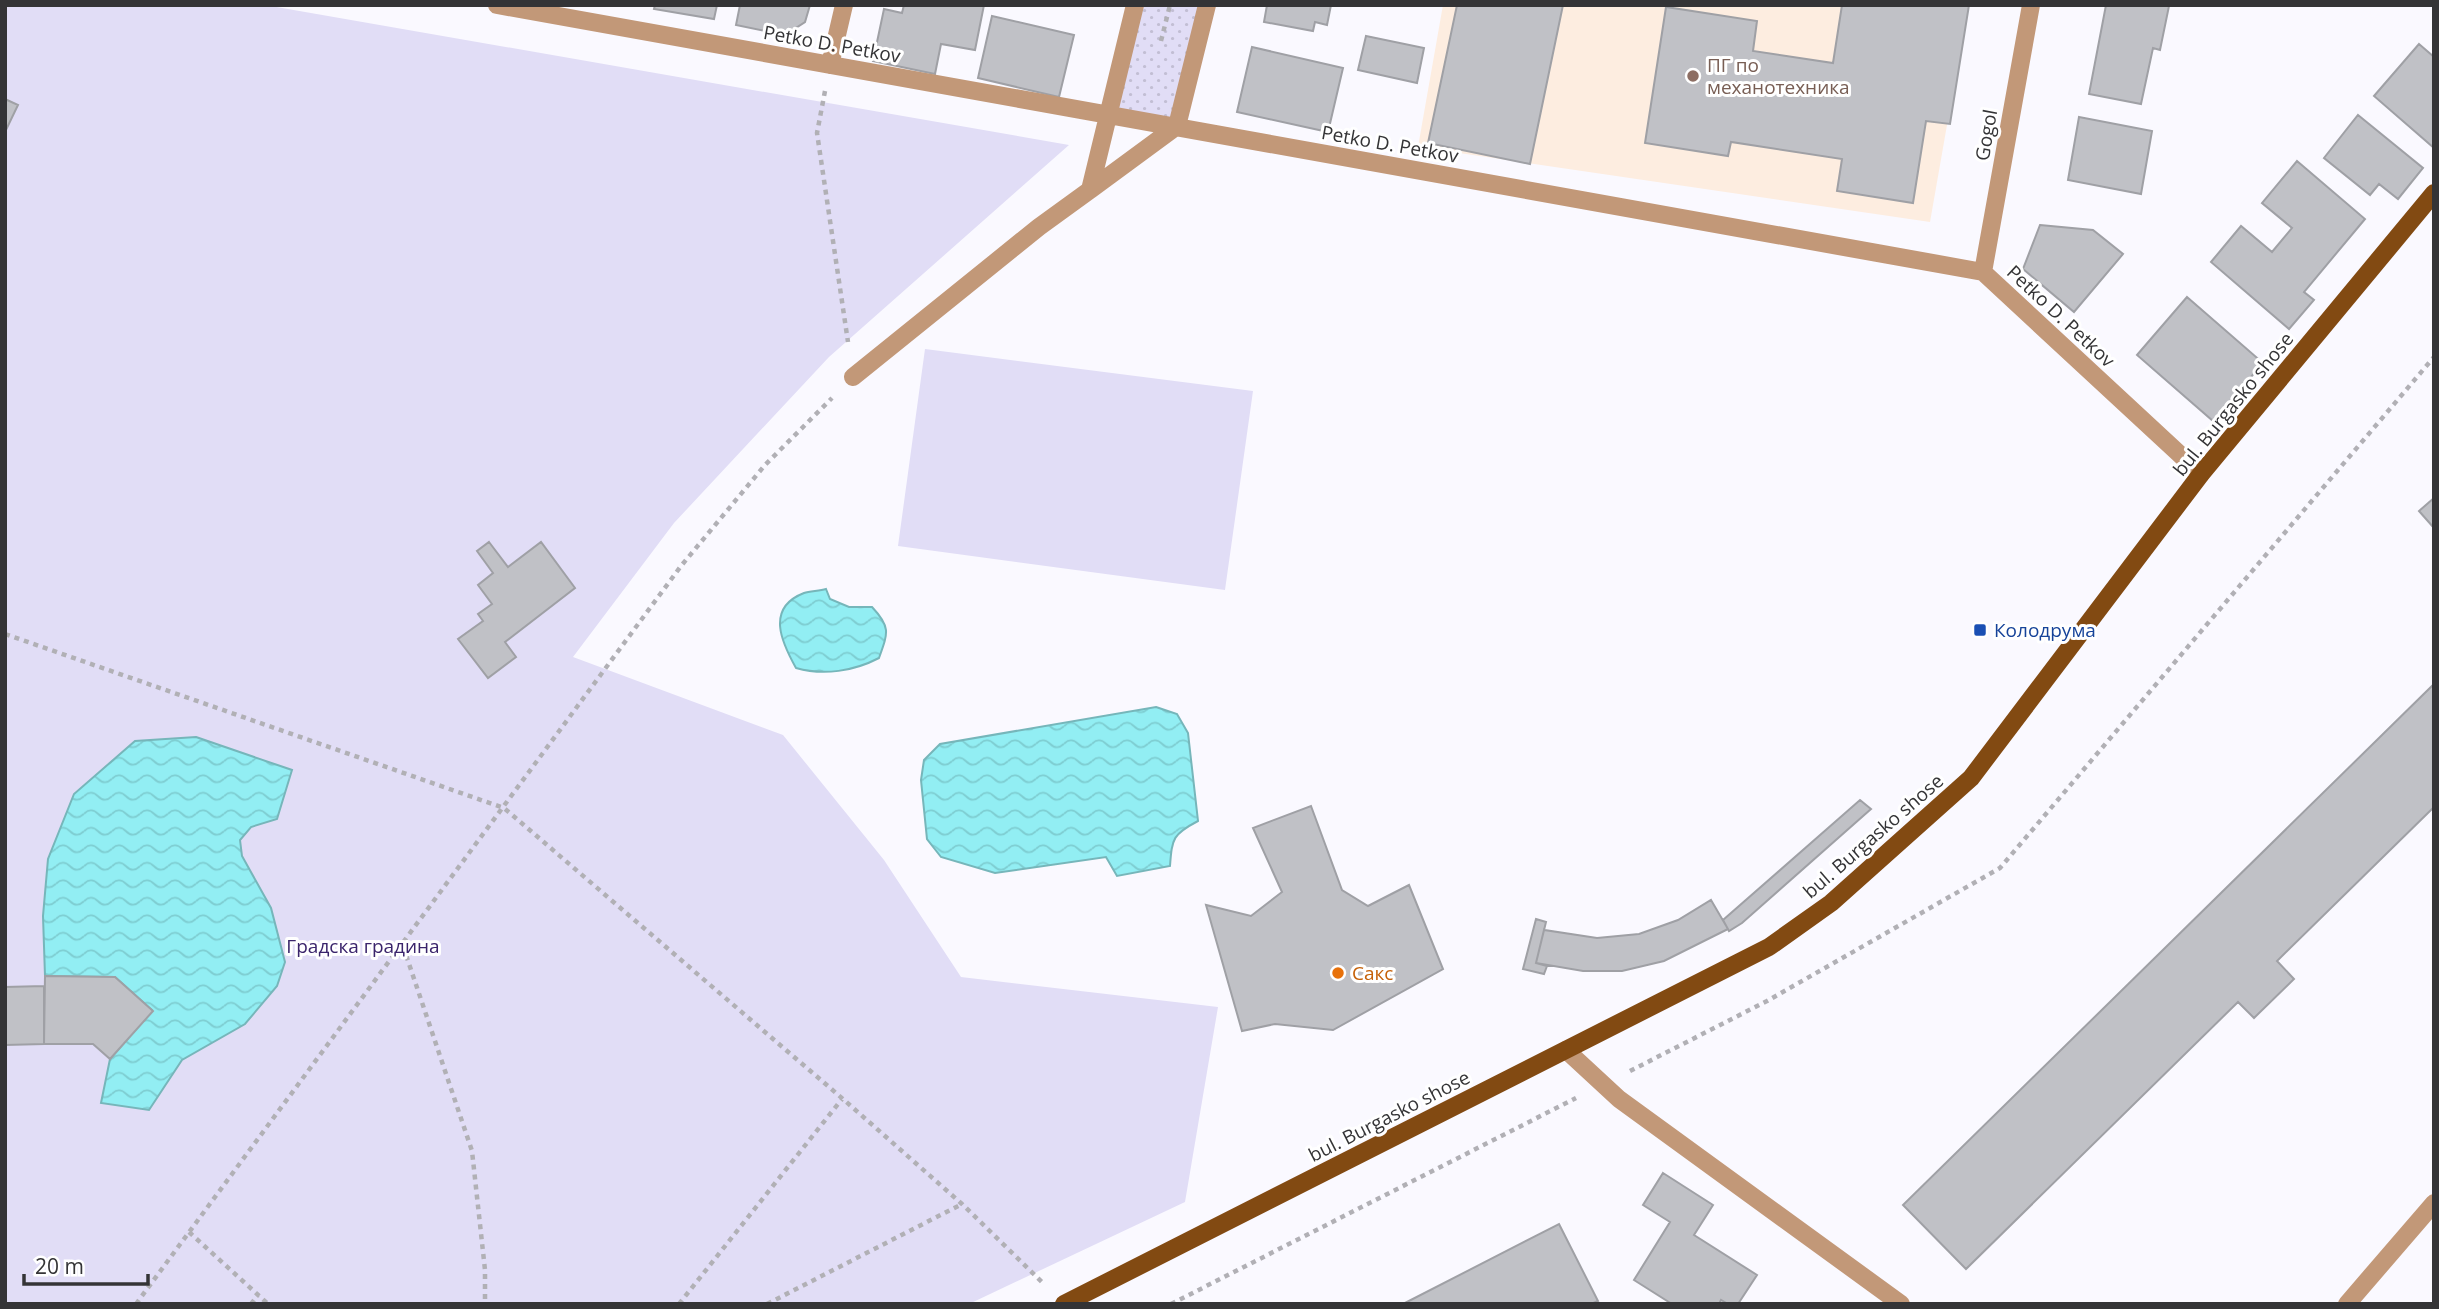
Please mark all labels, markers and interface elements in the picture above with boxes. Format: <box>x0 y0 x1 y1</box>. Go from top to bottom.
street label: Petko D. Petkov <box>761 19 903 69</box>
place label: ПГ по механотехника <box>1707 52 1850 100</box>
marker: ПГ по механотехника <box>1685 68 1701 84</box>
street label: Gogol <box>1969 107 2003 163</box>
street label: Petko D. Petkov <box>1319 119 1461 169</box>
street label: Petko D. Petkov <box>2001 259 2121 373</box>
street label: bul. Burgasko shose <box>2167 327 2299 481</box>
place label: Колодрума <box>1994 617 2096 643</box>
marker: Колодрума <box>1972 622 1988 638</box>
street label: bul. Burgasko shose <box>1797 768 1949 904</box>
park label: Градска градина <box>286 933 440 959</box>
place label: Сакс <box>1352 960 1393 986</box>
marker: Сакс <box>1330 965 1346 981</box>
street label: bul. Burgasko shose <box>1304 1064 1474 1168</box>
scale bar <box>24 1242 149 1286</box>
text: 20 m <box>35 1252 84 1280</box>

